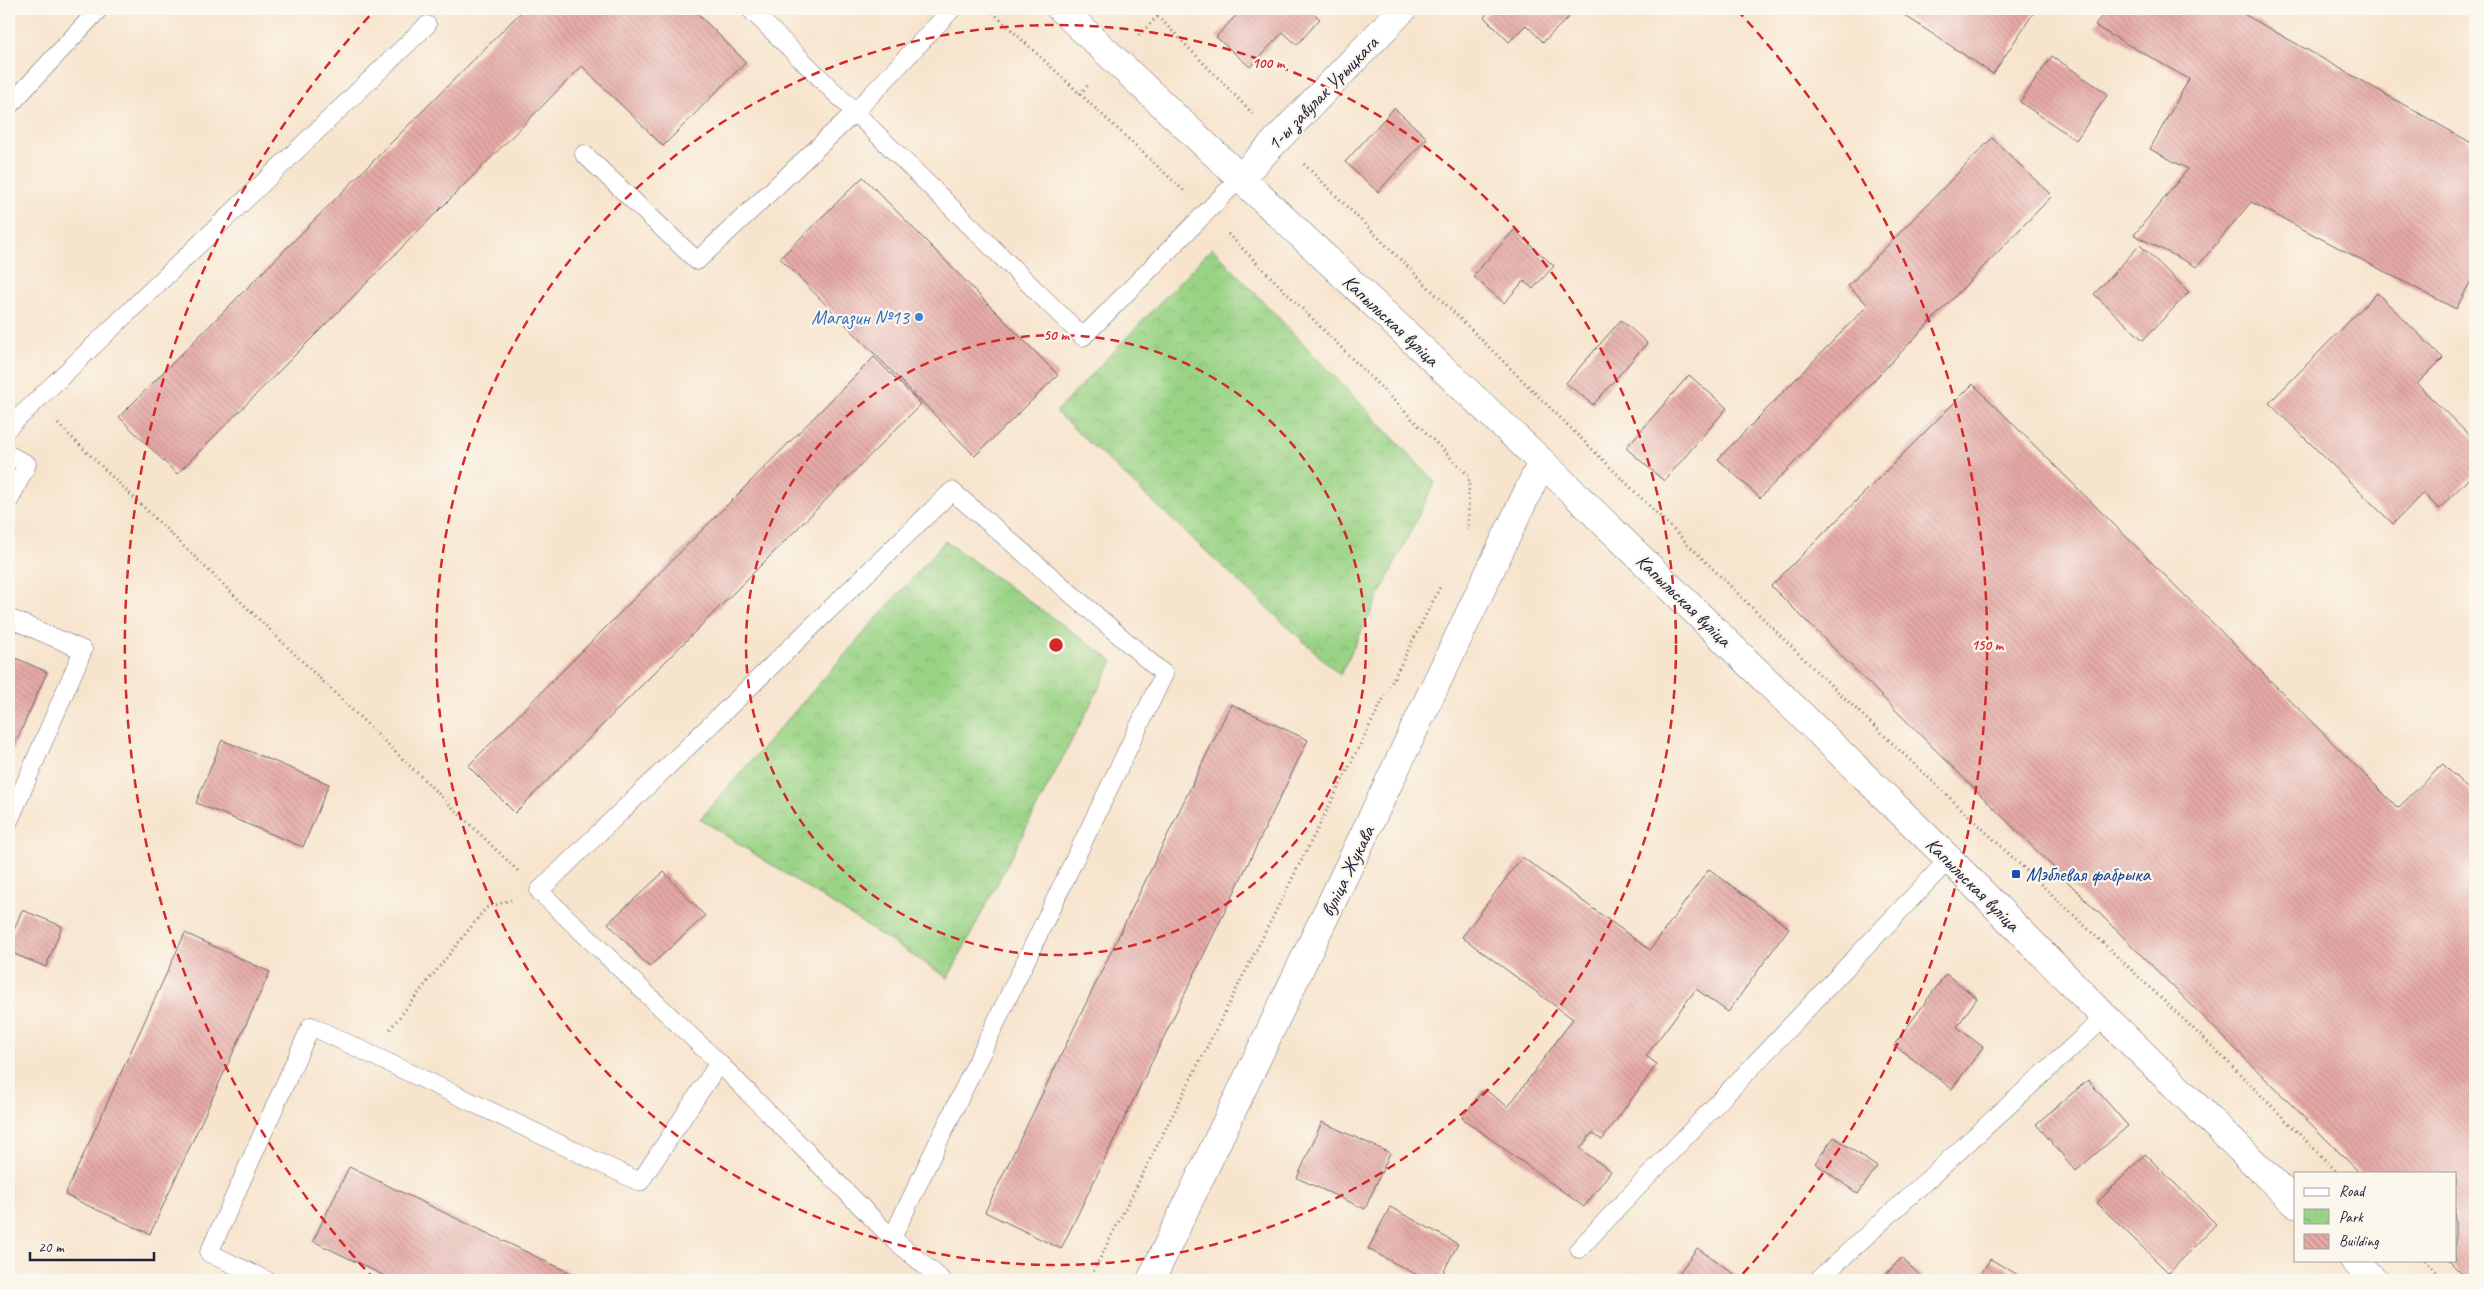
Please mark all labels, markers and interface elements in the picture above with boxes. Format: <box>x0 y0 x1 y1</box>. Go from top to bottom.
street label: 1-ы завулак Урыцкага <box>1261 29 1386 157</box>
text: 100 m <box>1252 54 1286 73</box>
street label: Капыльская вуліца <box>1337 269 1445 372</box>
place label: Магазин №13 <box>811 305 911 330</box>
marker: Магазин №13 <box>913 311 925 323</box>
text: 50 m <box>1043 326 1070 345</box>
street label: Капыльская вуліца <box>1631 549 1738 653</box>
centre of rings <box>1047 636 1065 654</box>
text: 150 m <box>1971 636 2005 655</box>
street label: вуліца Жукава <box>1315 821 1381 921</box>
street label: Капыльская вуліца <box>1920 832 2026 938</box>
place label: Мэблевая фабрыка <box>2026 862 2151 887</box>
marker: Мэблевая фабрыка <box>2010 868 2022 880</box>
legend <box>2294 1172 2456 1262</box>
text: Road <box>2339 1182 2366 1201</box>
text: Park <box>2339 1208 2364 1227</box>
scale bar <box>30 1229 154 1261</box>
text: Building <box>2339 1232 2379 1251</box>
text: 20 m <box>38 1238 65 1257</box>

